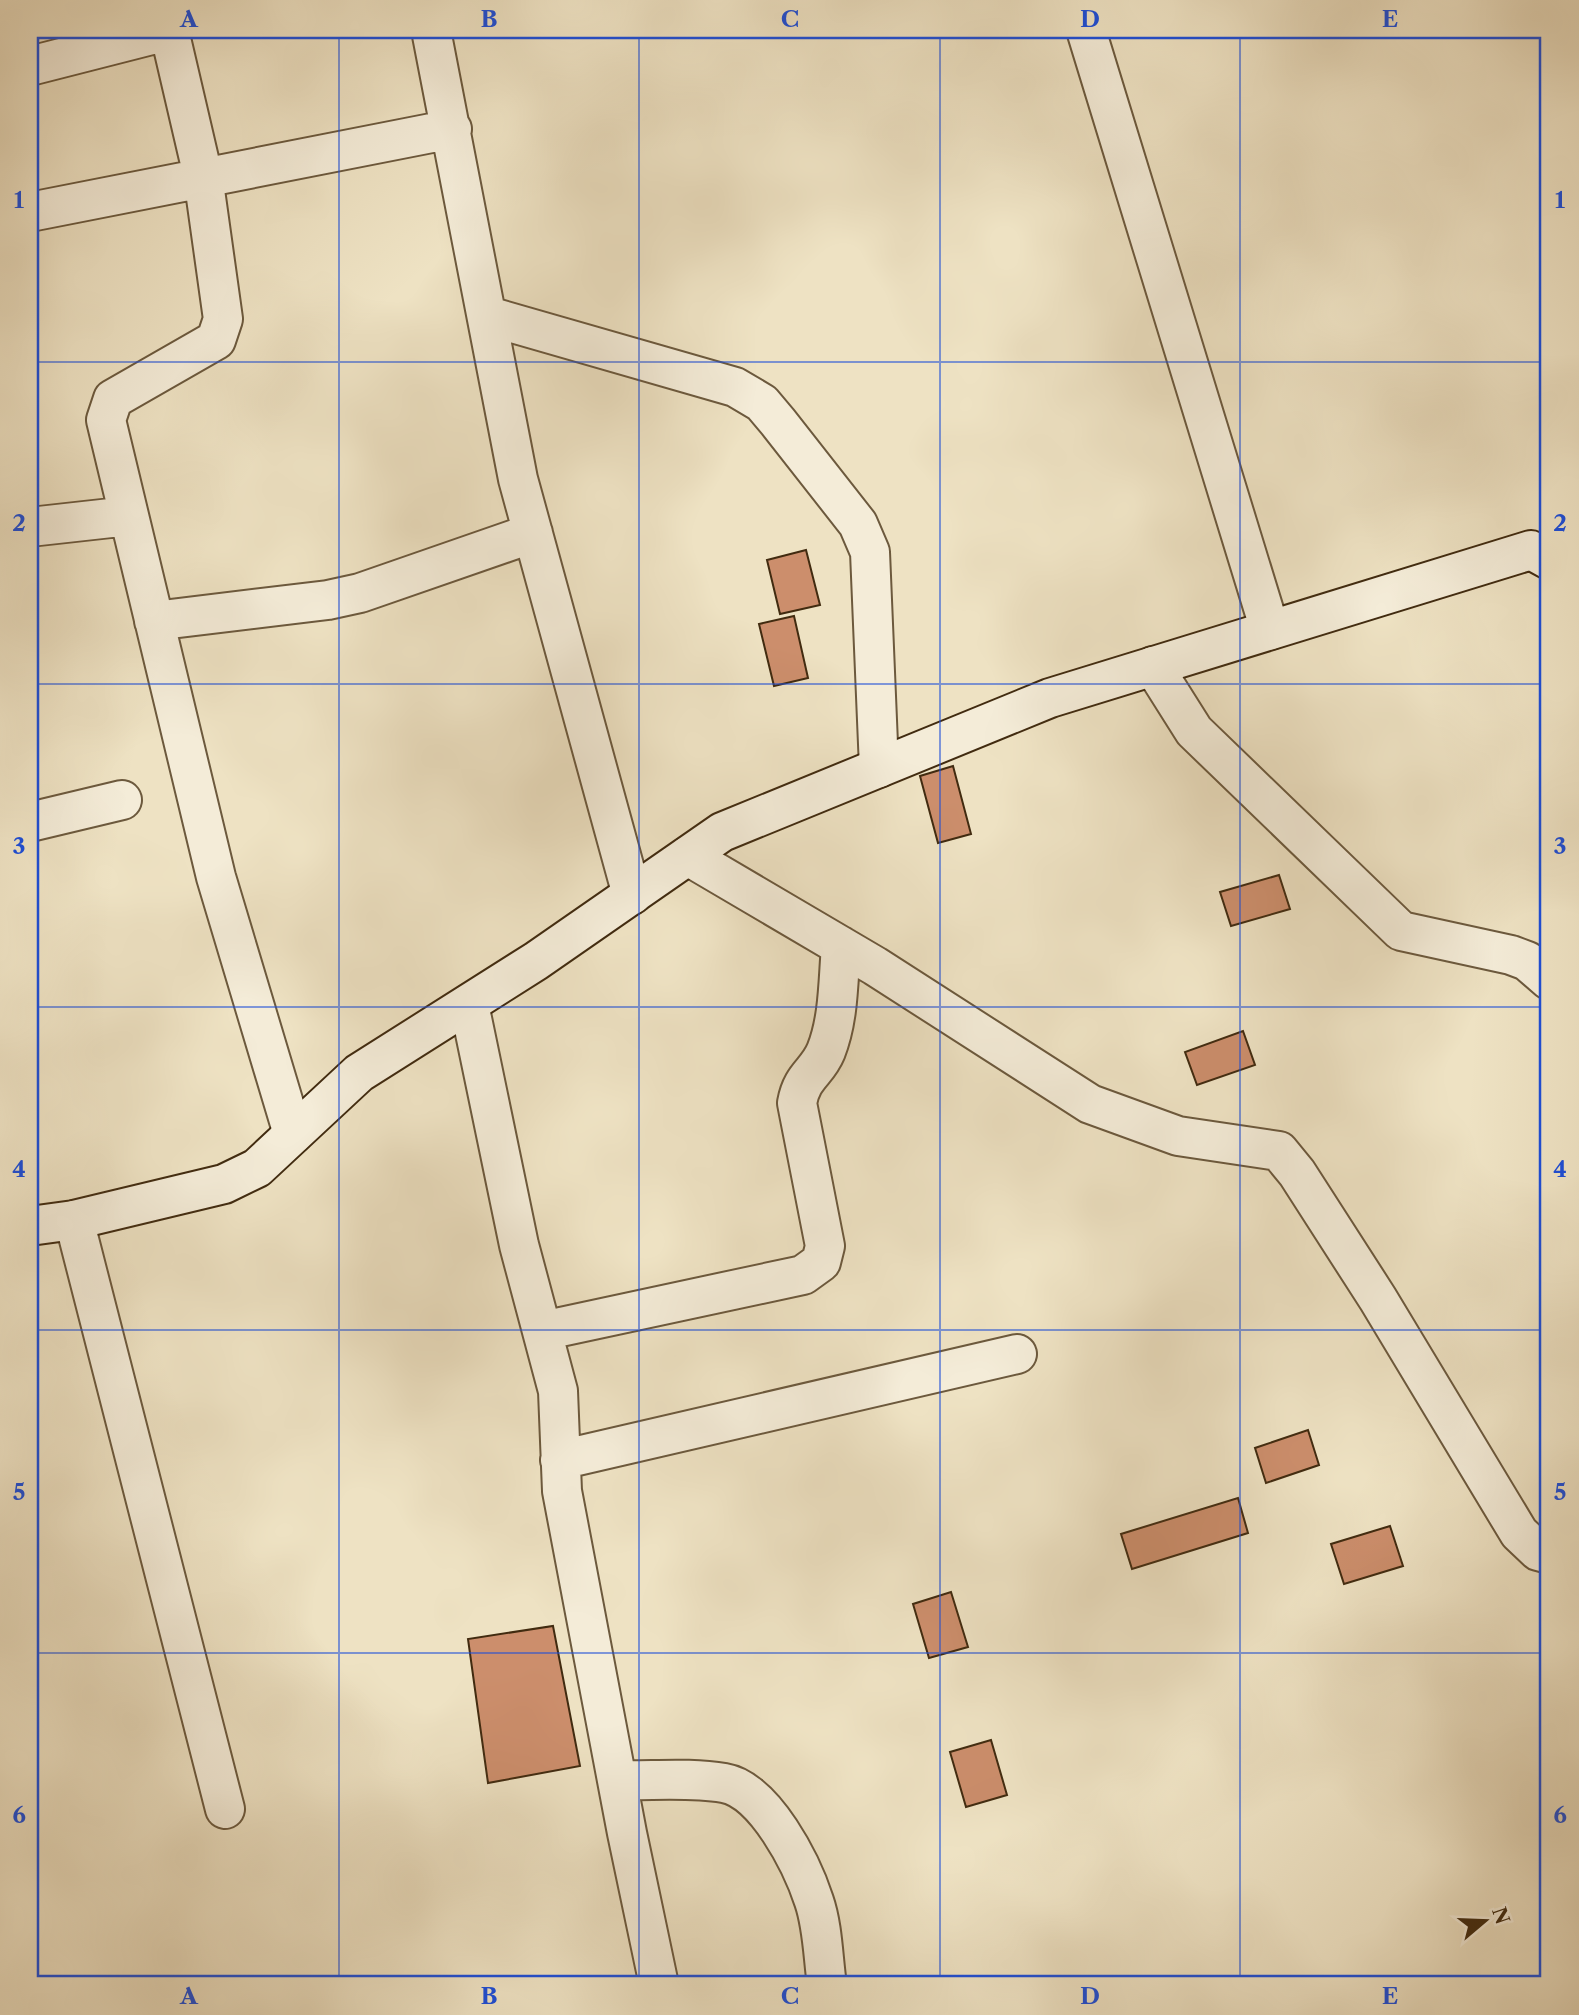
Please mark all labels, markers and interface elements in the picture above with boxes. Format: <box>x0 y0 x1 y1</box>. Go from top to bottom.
text: A <box>179 5 199 33</box>
text: B <box>480 5 498 33</box>
text: C <box>781 5 799 33</box>
text: D <box>1080 5 1100 33</box>
text: E <box>1382 5 1398 33</box>
text: 1 <box>14 186 25 214</box>
text: 1 <box>1555 186 1566 214</box>
text: 2 <box>12 509 26 537</box>
text: 2 <box>1553 509 1567 537</box>
text: 3 <box>13 832 26 860</box>
text: 3 <box>1554 832 1567 860</box>
text: 4 <box>12 1155 26 1183</box>
text: 4 <box>1553 1155 1567 1183</box>
text: 5 <box>13 1478 25 1506</box>
text: 5 <box>1554 1478 1566 1506</box>
text: 6 <box>12 1801 26 1829</box>
text: 6 <box>1553 1801 1567 1829</box>
north arrow <box>1450 1885 1520 1955</box>
text: N <box>1487 1904 1514 1927</box>
text: A <box>179 1982 199 2010</box>
text: B <box>480 1982 498 2010</box>
text: C <box>781 1982 799 2010</box>
text: D <box>1080 1982 1100 2010</box>
text: E <box>1382 1982 1398 2010</box>

